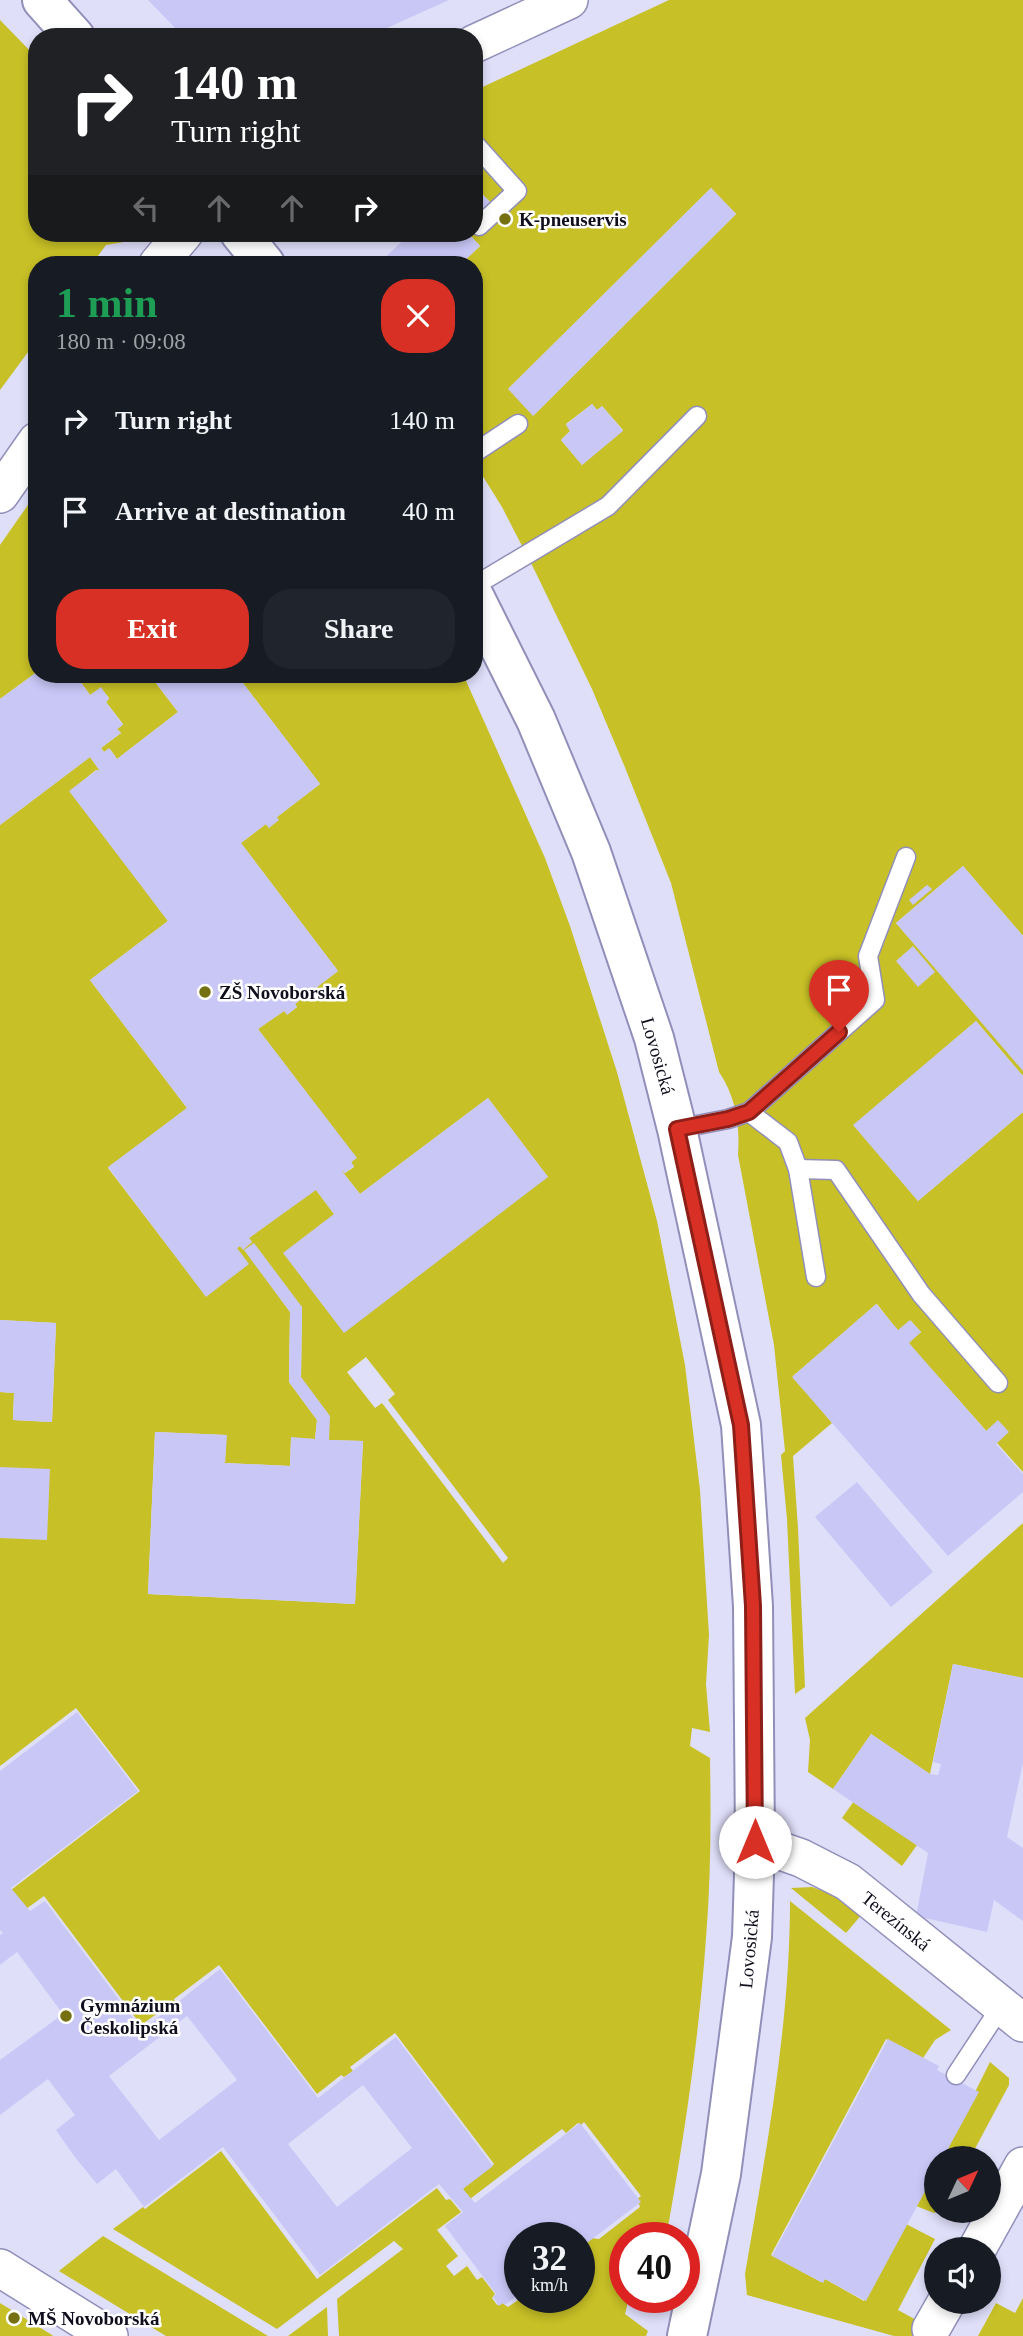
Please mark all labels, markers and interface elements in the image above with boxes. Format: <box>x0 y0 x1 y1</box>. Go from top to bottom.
text: 140 m <box>171 55 298 110</box>
icon: right <box>56 56 147 147</box>
text: Turn right <box>171 113 301 149</box>
icon: left <box>127 189 165 227</box>
icon: ahead <box>200 189 238 227</box>
icon: ahead <box>273 189 311 227</box>
icon: right <box>346 189 384 227</box>
place label: K-pneuservis <box>519 209 627 230</box>
marker: K-pneuservis <box>497 211 513 227</box>
button: close <box>381 279 455 353</box>
text: 1 min <box>56 280 158 326</box>
text: 180 m · 09:08 <box>56 329 186 354</box>
icon: right <box>56 402 94 440</box>
text: Turn right <box>115 406 232 435</box>
text: 140 m <box>389 406 455 435</box>
icon: arrive <box>56 493 94 531</box>
text: Arrive at destination <box>115 497 346 526</box>
text: 40 m <box>402 497 455 526</box>
button: Exit <box>56 589 249 669</box>
button: Share <box>263 589 455 669</box>
pin <box>809 960 869 1032</box>
icon: arrive <box>820 971 858 1009</box>
place label: ZŠ Novoborská <box>219 982 346 1003</box>
marker: ZŠ Novoborská <box>197 984 213 1000</box>
street label: Lovosická <box>637 1015 679 1097</box>
position arrow <box>718 1805 792 1879</box>
street label: Terezínská <box>858 1887 935 1955</box>
street label: Lovosická <box>735 1908 763 1989</box>
place label: Gymnázium Českolipská <box>80 1995 180 2038</box>
marker: Gymnázium Českolipská <box>58 2008 74 2024</box>
north arrow <box>924 2146 1001 2222</box>
map controls <box>924 2146 1001 2314</box>
speed limit sign: 40 <box>609 2222 700 2313</box>
button: sound <box>924 2237 1001 2314</box>
text: 32 <box>532 2239 567 2278</box>
text: km/h <box>531 2275 568 2295</box>
place label: MŠ Novoborská <box>28 2308 160 2329</box>
marker: MŠ Novoborská <box>6 2310 22 2326</box>

